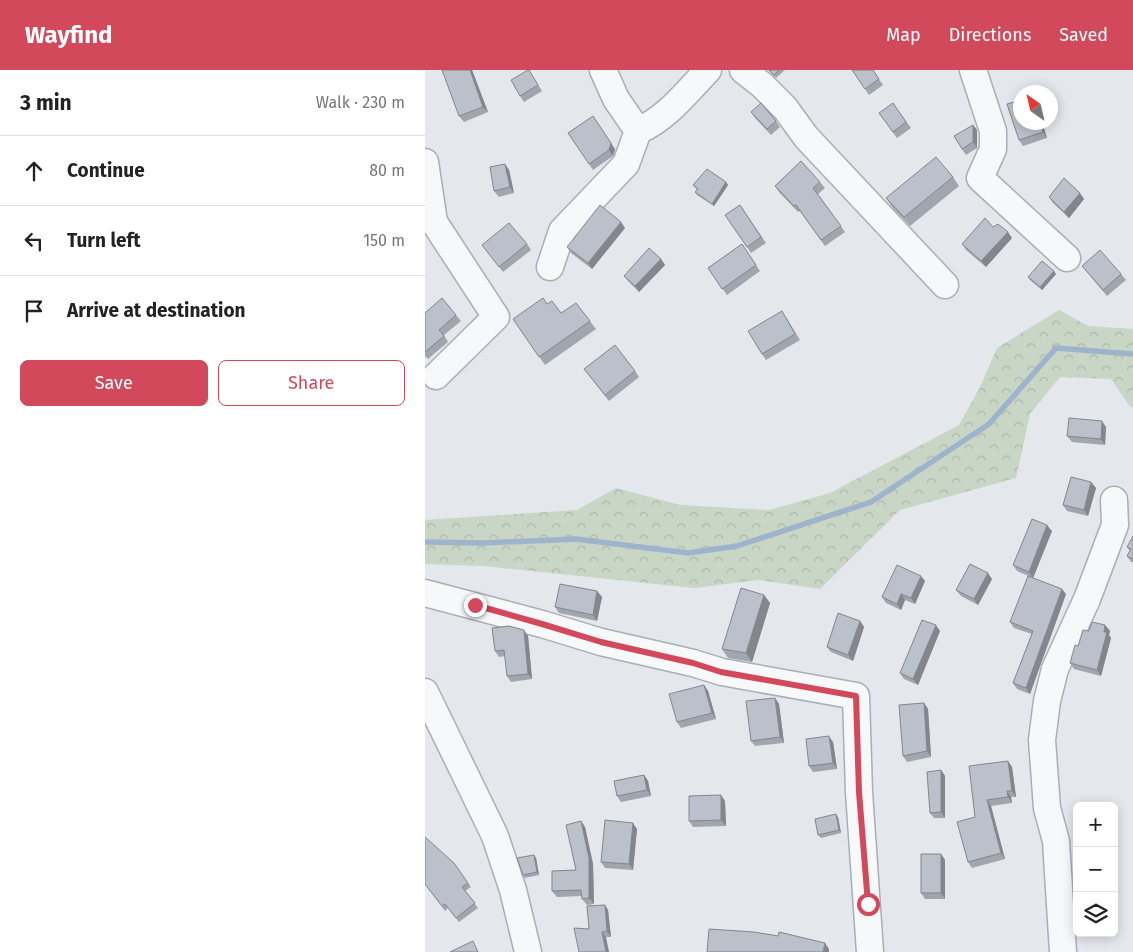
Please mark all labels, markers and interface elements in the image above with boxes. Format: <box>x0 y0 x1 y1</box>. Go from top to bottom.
text: Wayfind <box>25 21 112 49</box>
text: Map <box>886 24 921 46</box>
text: Directions <box>949 24 1031 46</box>
text: Saved <box>1059 24 1108 46</box>
north arrow <box>1013 85 1058 130</box>
text: 3 min <box>20 90 72 116</box>
text: Walk · 230 m <box>316 93 405 112</box>
icon: ahead <box>20 157 48 185</box>
text: Continue <box>67 159 145 182</box>
text: 80 m <box>369 161 405 180</box>
icon: left <box>20 227 48 255</box>
text: Turn left <box>67 229 141 252</box>
text: 150 m <box>363 231 405 250</box>
icon: arrive <box>20 297 48 325</box>
text: Arrive at destination <box>67 299 246 322</box>
button: Save <box>20 360 208 406</box>
button: Share <box>218 360 405 406</box>
route end <box>464 594 487 617</box>
map controls <box>1073 802 1118 937</box>
button: + <box>1073 802 1118 847</box>
button: − <box>1073 847 1118 892</box>
button: layers <box>1073 892 1118 937</box>
route start <box>857 893 880 916</box>

